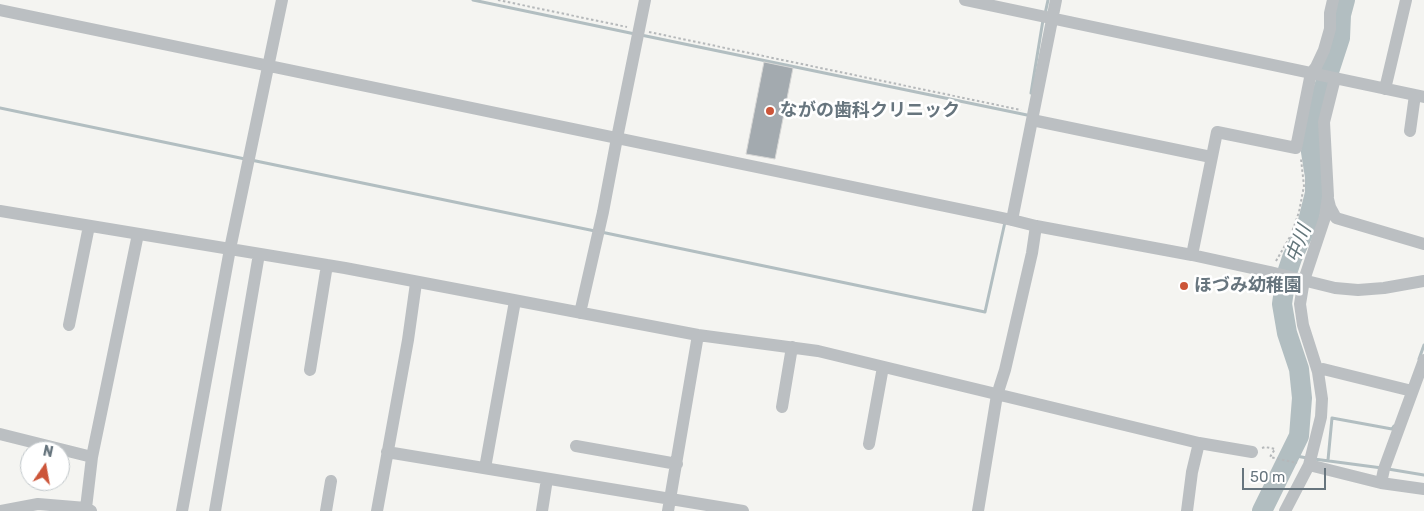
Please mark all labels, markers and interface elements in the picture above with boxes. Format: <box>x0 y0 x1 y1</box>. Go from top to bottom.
place label: ながの歯科クリニック <box>780 100 960 122</box>
marker: ながの歯科クリニック <box>764 105 776 117</box>
water label: 中川 <box>1282 222 1316 266</box>
place label: ほづみ幼稚園 <box>1194 275 1302 297</box>
marker: ほづみ幼稚園 <box>1178 280 1190 292</box>
north arrow <box>20 441 70 491</box>
text: N <box>41 442 55 461</box>
scale bar <box>1244 458 1328 490</box>
text: 50 m <box>1250 468 1285 486</box>

